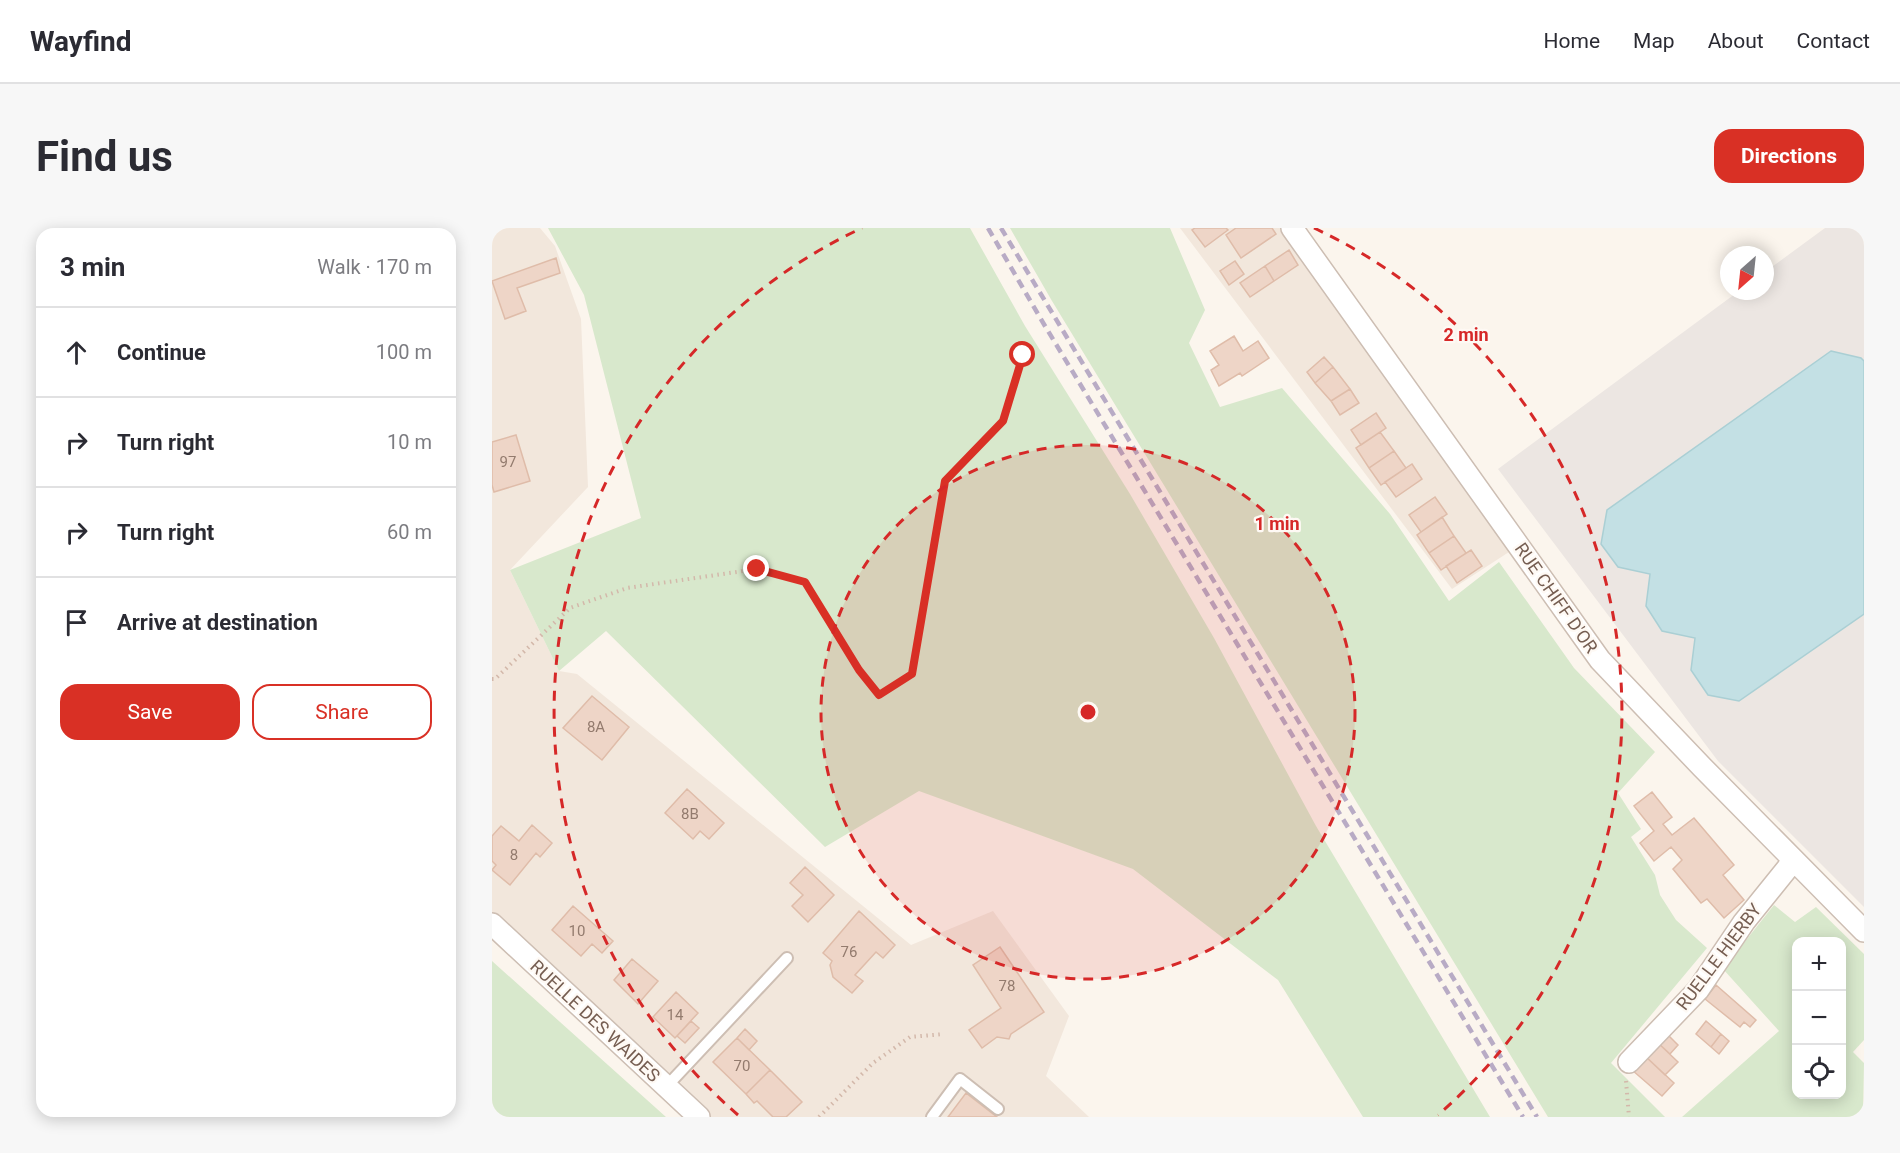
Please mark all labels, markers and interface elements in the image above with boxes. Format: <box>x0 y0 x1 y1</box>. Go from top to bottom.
text: Wayfind <box>30 25 131 58</box>
text: Home <box>1544 29 1600 53</box>
text: Map <box>1633 29 1675 53</box>
text: About <box>1708 29 1764 53</box>
text: Contact <box>1797 29 1870 53</box>
button: Directions <box>1714 129 1864 183</box>
text: Find us <box>36 132 173 181</box>
north arrow <box>1720 246 1774 300</box>
text: 3 min <box>60 252 125 282</box>
text: Walk · 170 m <box>317 255 432 279</box>
text: 2 min <box>1443 324 1489 345</box>
icon: ahead <box>60 336 93 369</box>
text: Continue <box>117 340 206 365</box>
text: 100 m <box>376 340 432 364</box>
route start <box>1009 341 1035 367</box>
icon: right <box>60 426 93 459</box>
text: Turn right <box>117 430 214 455</box>
text: 10 m <box>387 430 432 454</box>
house number: 97 <box>500 453 516 471</box>
text: 1 min <box>1254 513 1300 534</box>
icon: right <box>60 516 93 549</box>
text: Turn right <box>117 520 214 545</box>
text: 60 m <box>387 520 432 544</box>
street label: RUE CHIFF D'OR <box>1511 539 1602 657</box>
route end <box>743 555 769 581</box>
icon: arrive <box>60 606 93 639</box>
text: Arrive at destination <box>117 610 318 635</box>
button: Save <box>60 684 240 740</box>
button: Share <box>252 684 432 740</box>
centre of rings <box>1078 702 1098 722</box>
house number: 8A <box>587 718 605 736</box>
house number: 8B <box>681 805 699 823</box>
house number: 8 <box>510 846 518 864</box>
street label: RUELLE HIERBY <box>1672 899 1766 1014</box>
house number: 10 <box>569 922 585 940</box>
map controls <box>1792 937 1846 1099</box>
button: + <box>1792 937 1846 991</box>
house number: 76 <box>841 943 857 961</box>
street label: RUELLE DES WAIDES <box>526 955 665 1086</box>
house number: 78 <box>999 977 1015 995</box>
button: − <box>1792 991 1846 1045</box>
house number: 14 <box>667 1006 684 1024</box>
button: locate <box>1792 1045 1846 1099</box>
house number: 70 <box>734 1057 750 1075</box>

